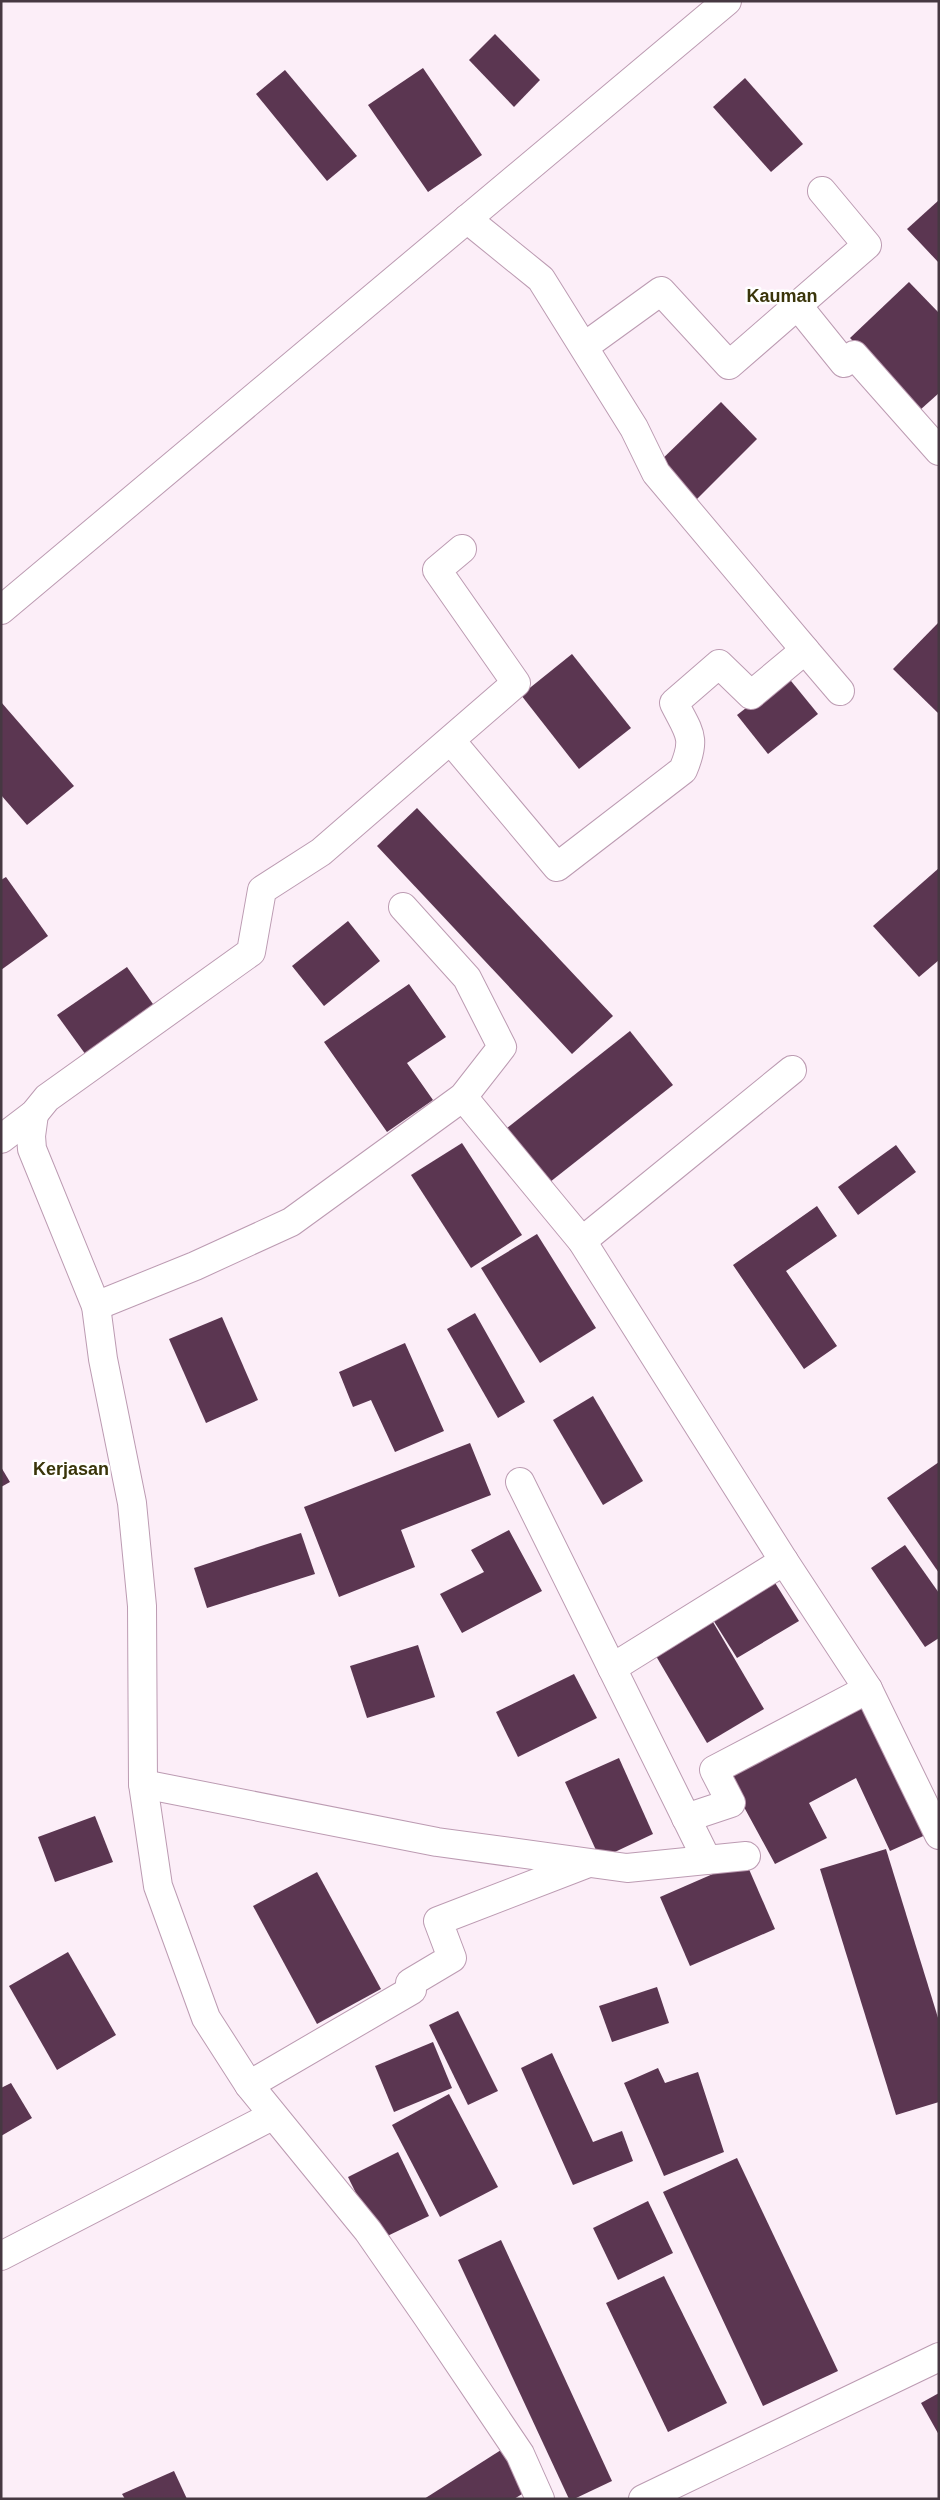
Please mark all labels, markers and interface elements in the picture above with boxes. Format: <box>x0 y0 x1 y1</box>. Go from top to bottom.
district label: Kauman <box>746 286 818 306</box>
district label: Kerjasan <box>33 1459 109 1479</box>

